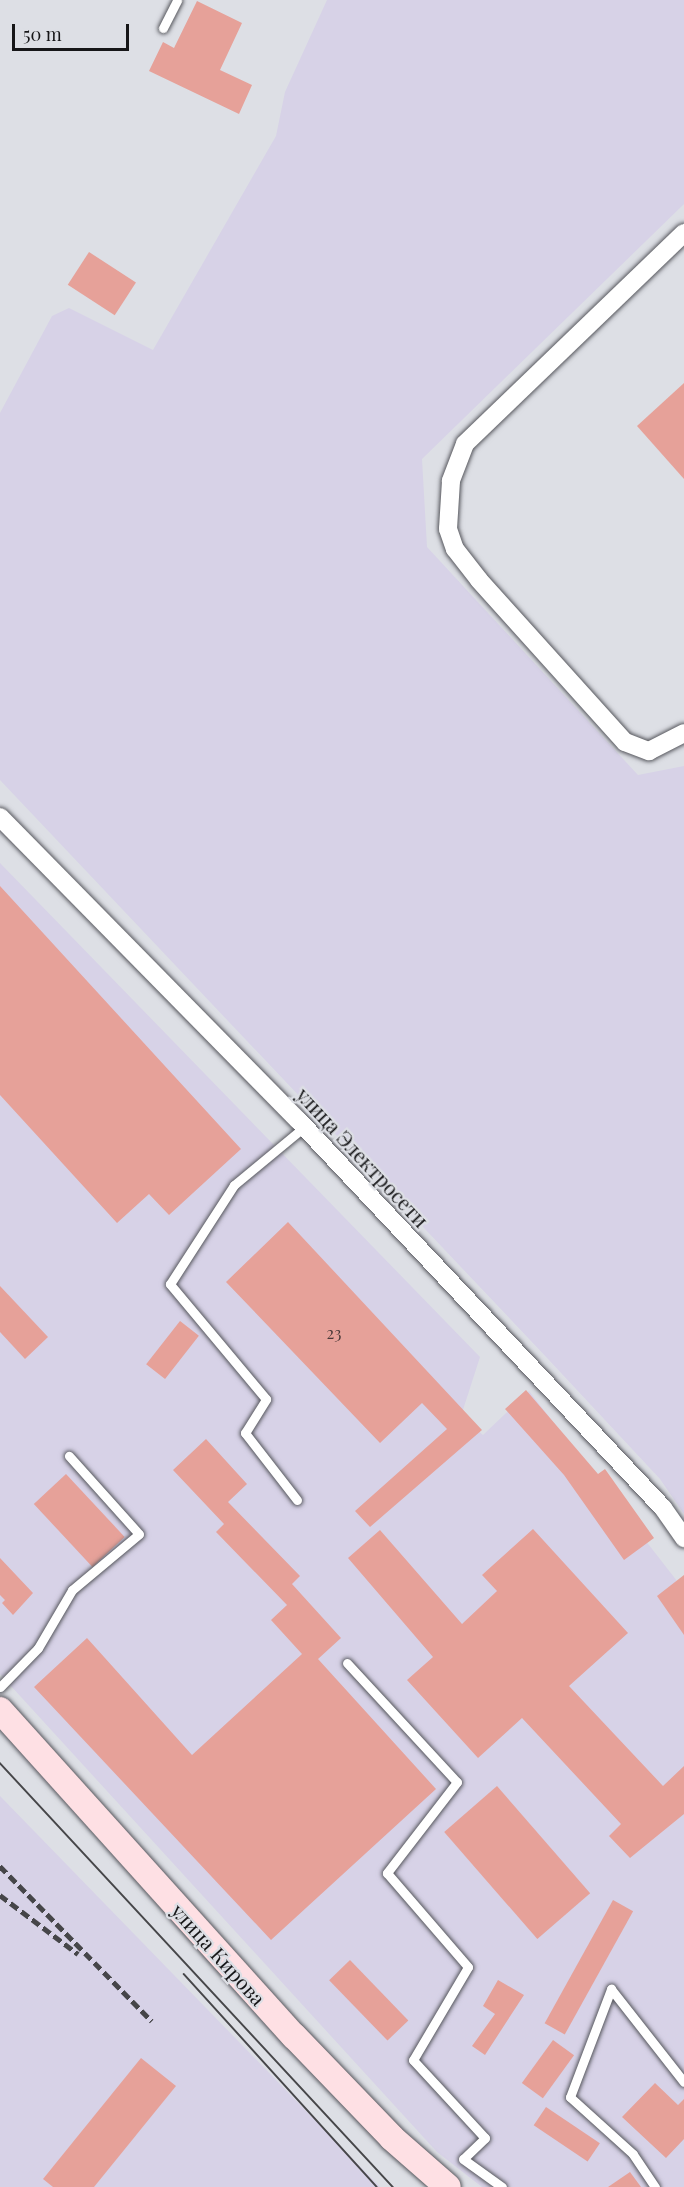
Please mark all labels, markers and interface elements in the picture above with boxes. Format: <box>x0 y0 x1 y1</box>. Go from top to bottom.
scale bar <box>15 12 132 50</box>
text: 50 m <box>23 22 62 46</box>
street label: улица Электросети <box>292 1082 434 1232</box>
house number: 23 <box>327 1323 341 1343</box>
street label: улица Кирова <box>167 1898 271 2010</box>

